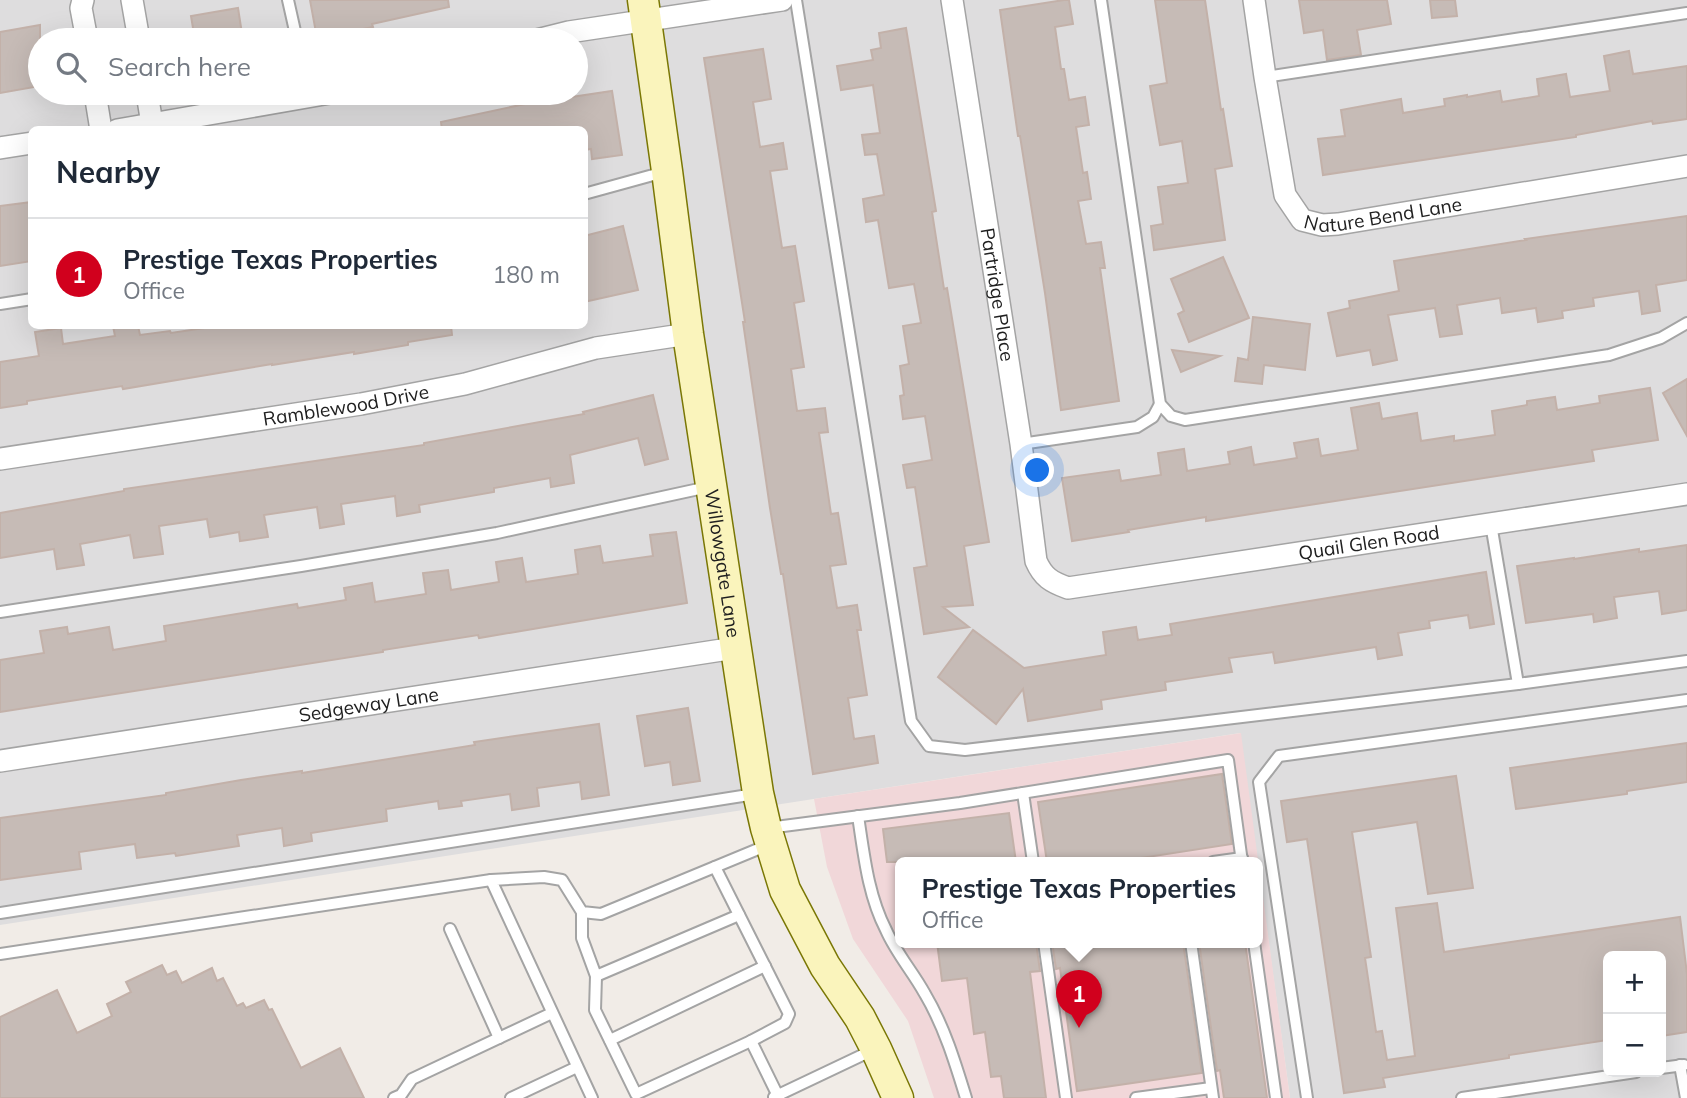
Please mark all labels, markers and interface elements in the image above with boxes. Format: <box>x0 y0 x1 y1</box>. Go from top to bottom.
search box <box>28 28 588 105</box>
icon: search <box>52 48 90 86</box>
text: Search here <box>108 50 251 83</box>
text: Nearby <box>56 153 160 191</box>
street label: Nature Bend Lane <box>1302 192 1464 237</box>
street label: Partridge Place <box>976 226 1020 363</box>
text: Prestige Texas Properties <box>123 243 438 276</box>
text: 1 <box>72 260 86 289</box>
text: 180 m <box>492 260 560 289</box>
text: Office <box>123 276 185 305</box>
street label: Ramblewood Drive <box>261 379 431 431</box>
your location <box>1020 453 1054 487</box>
street label: Willowgate Lane <box>700 487 746 639</box>
street label: Quail Glen Road <box>1297 520 1441 565</box>
street label: Sedgeway Lane <box>297 682 440 727</box>
popup <box>895 857 1263 948</box>
text: Prestige Texas Properties <box>922 872 1236 905</box>
text: Office <box>922 905 984 934</box>
map controls <box>1603 951 1666 1077</box>
button: + <box>1603 951 1666 1014</box>
pin: 1 <box>1056 970 1102 1028</box>
button: − <box>1603 1014 1666 1077</box>

